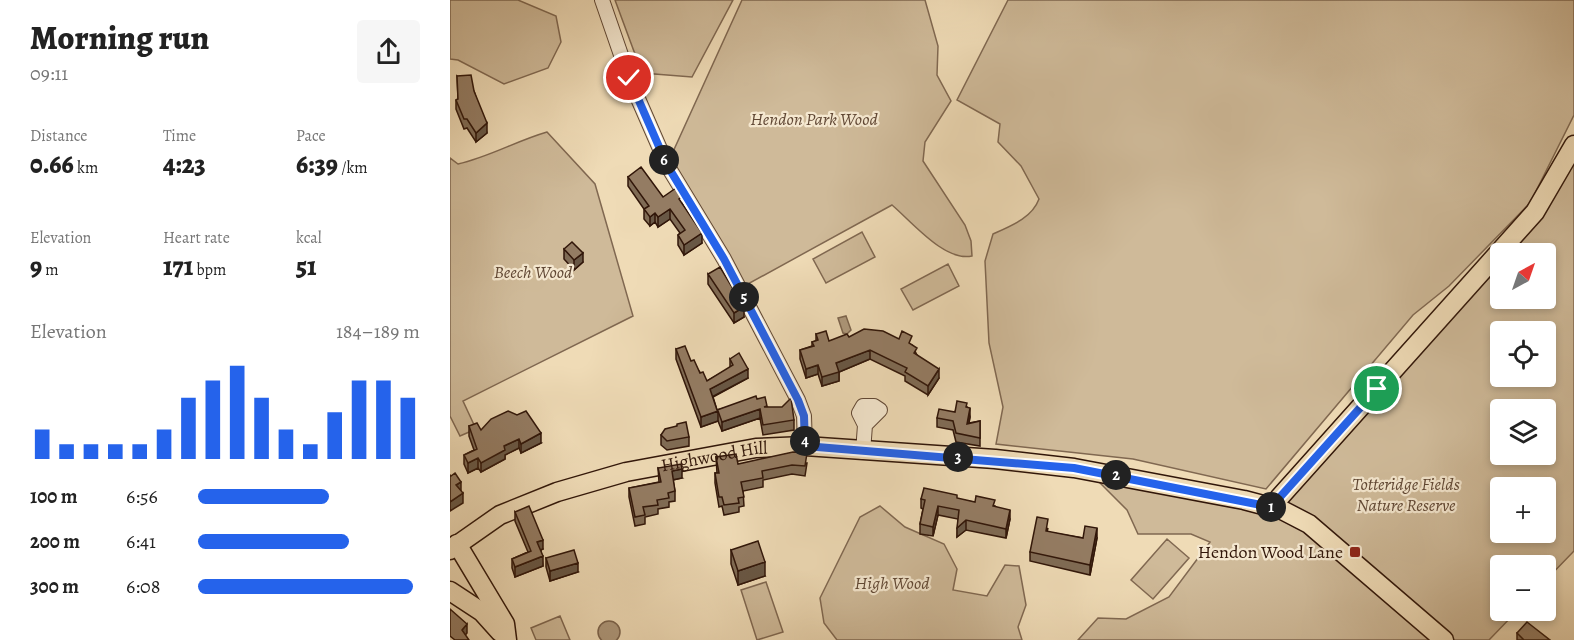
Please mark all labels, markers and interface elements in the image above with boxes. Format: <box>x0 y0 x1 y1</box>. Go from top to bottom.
text: Morning run <box>30 15 209 60</box>
button: share <box>357 20 420 83</box>
pin <box>603 52 654 103</box>
text: 09:11 <box>30 60 68 87</box>
icon: check <box>612 61 645 94</box>
park label: Hendon Park Wood <box>750 107 878 131</box>
text: Distance <box>30 125 87 147</box>
text: Time <box>163 125 196 147</box>
text: Pace <box>296 125 326 147</box>
pin: 6 <box>649 145 679 175</box>
text: 0.66 <box>30 147 74 182</box>
text: 4:23 <box>163 147 206 182</box>
text: 6:39 <box>296 147 338 182</box>
text: 6 <box>660 149 668 171</box>
text: km <box>74 157 98 179</box>
text: /km <box>338 157 368 179</box>
text: Elevation <box>30 227 91 249</box>
text: Heart rate <box>163 227 230 249</box>
text: kcal <box>296 227 322 249</box>
north arrow <box>1490 243 1556 309</box>
map controls <box>1490 243 1556 621</box>
text: 9 <box>30 249 42 284</box>
text: 171 <box>163 249 193 284</box>
text: 51 <box>296 249 317 284</box>
text: m <box>42 259 59 281</box>
text: bpm <box>193 259 226 281</box>
park label: Beech Wood <box>494 260 573 284</box>
pin: 5 <box>729 282 759 312</box>
text: 5 <box>741 286 747 308</box>
text: Elevation <box>30 318 107 345</box>
text: 184–189 m <box>336 318 420 345</box>
button: locate <box>1490 321 1556 387</box>
pin <box>1351 363 1402 414</box>
icon: arrive <box>1360 372 1393 405</box>
button: layers <box>1490 399 1556 465</box>
pin: 4 <box>790 426 820 456</box>
text: 4 <box>801 430 809 452</box>
street label: Highwood Hill <box>659 436 768 477</box>
pin: 3 <box>943 442 973 472</box>
text: 3 <box>955 446 961 468</box>
pin: 2 <box>1101 460 1131 490</box>
text: 2 <box>1112 464 1120 486</box>
park label: Totteridge Fields Nature Reserve <box>1352 472 1460 517</box>
button: + <box>1490 477 1556 543</box>
text: 100 m <box>30 483 78 510</box>
text: 6:56 <box>126 483 158 510</box>
pin: 1 <box>1256 492 1286 522</box>
text: 1 <box>1268 496 1274 518</box>
text: 200 m <box>30 528 80 555</box>
text: 6:41 <box>126 528 156 555</box>
place label: Hendon Wood Lane <box>1198 540 1343 564</box>
marker: Hendon Wood Lane <box>1348 545 1362 559</box>
button: − <box>1490 555 1556 621</box>
park label: High Wood <box>854 571 930 595</box>
text: 300 m <box>30 573 79 600</box>
text: 6:08 <box>126 573 160 600</box>

